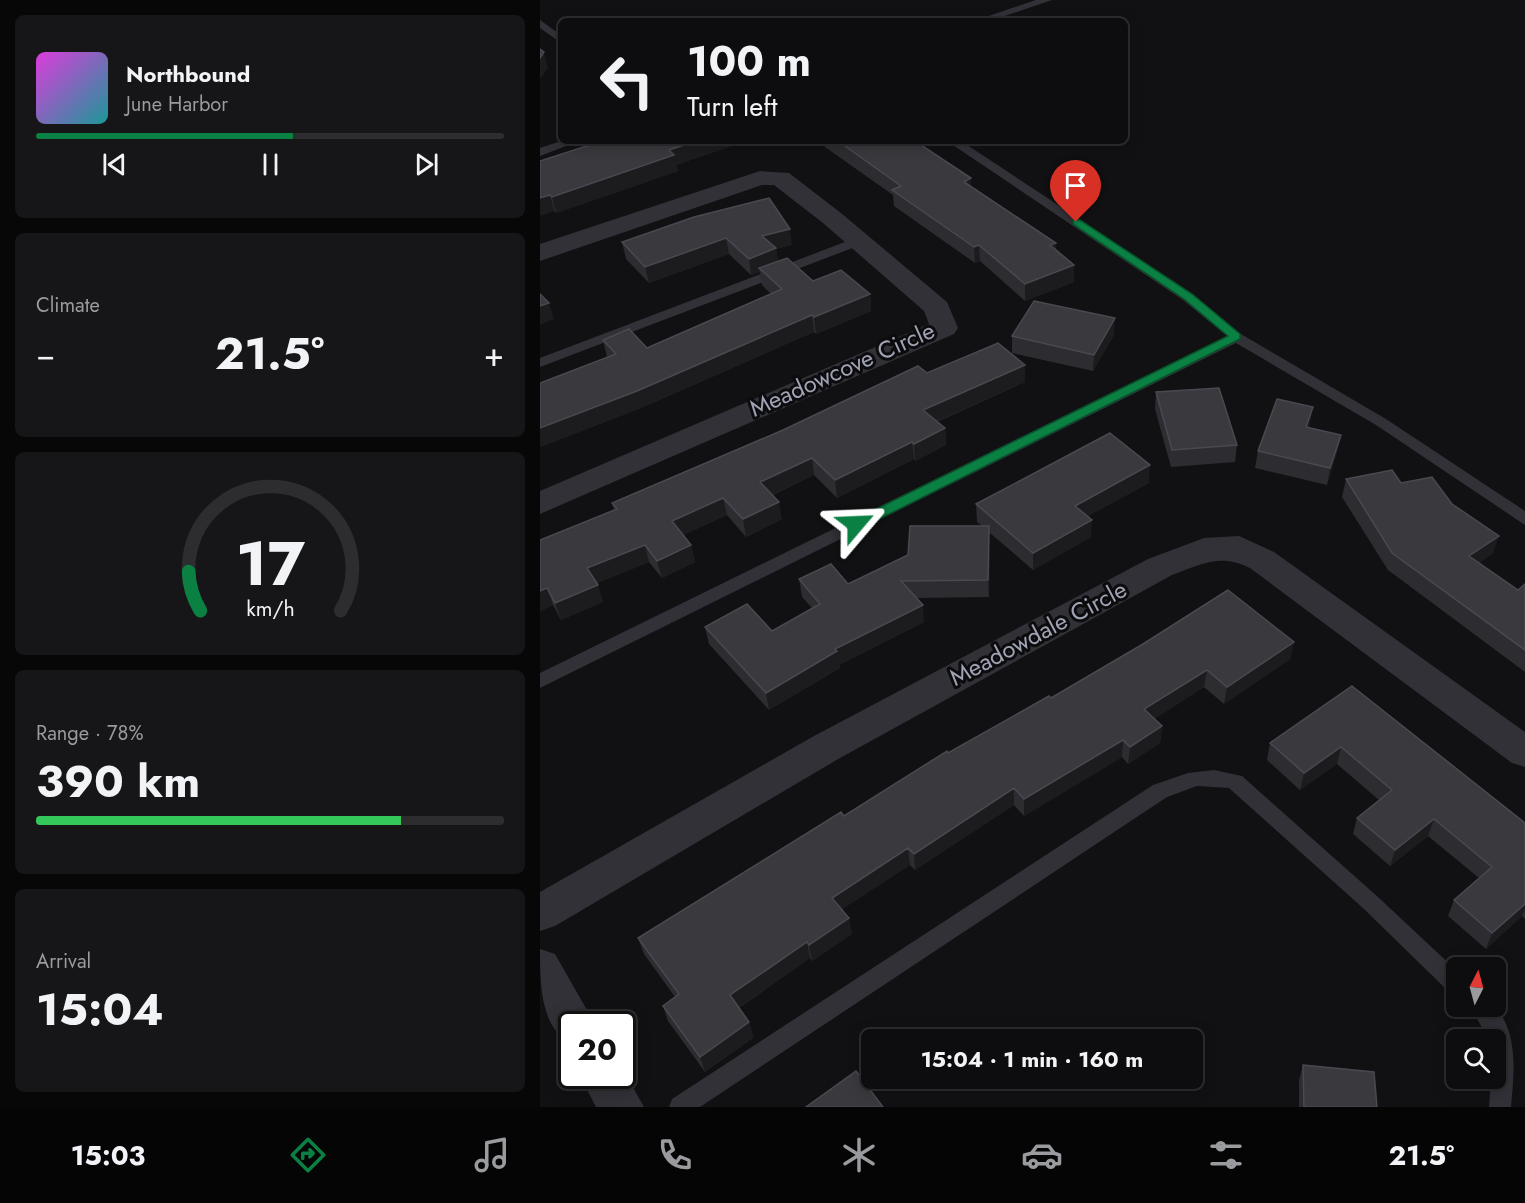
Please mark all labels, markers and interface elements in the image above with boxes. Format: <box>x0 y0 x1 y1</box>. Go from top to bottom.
text: 100 m <box>687 31 811 92</box>
icon: left <box>588 42 666 120</box>
text: Northbound <box>126 58 250 90</box>
text: Turn left <box>687 87 777 126</box>
text: June Harbor <box>126 90 228 119</box>
icon: previous <box>98 148 131 181</box>
icon: pause <box>254 148 287 181</box>
icon: next <box>410 148 443 181</box>
pin <box>1050 160 1101 222</box>
icon: arrive <box>1059 169 1092 202</box>
text: Climate <box>36 291 100 320</box>
street label: Meadowcove Circle <box>744 312 940 426</box>
text: 21.5° <box>215 321 324 386</box>
text: − <box>36 331 55 378</box>
text: + <box>484 331 504 378</box>
position arrow <box>824 492 888 556</box>
text: 17 <box>235 518 305 608</box>
street label: Meadowdale Circle <box>943 571 1133 695</box>
text: km/h <box>246 593 294 624</box>
text: Range · 78% <box>36 719 143 748</box>
text: 390 km <box>36 749 200 814</box>
text: Arrival <box>36 947 91 976</box>
north arrow <box>1446 957 1506 1017</box>
map controls <box>1446 957 1506 1089</box>
text: 15:04 <box>36 977 164 1042</box>
speed limit sign: 20 <box>558 1011 636 1089</box>
button: search <box>1446 1029 1506 1089</box>
text: 15:04 · 1 min · 160 m <box>921 1043 1143 1075</box>
icon: directions <box>287 1134 329 1176</box>
icon: music <box>471 1134 513 1176</box>
icon: phone <box>654 1134 696 1176</box>
icon: climate <box>838 1134 880 1176</box>
icon: car <box>1021 1134 1063 1176</box>
icon: filters <box>1205 1134 1247 1176</box>
text: 15:03 <box>71 1136 145 1175</box>
text: 21.5° <box>1389 1136 1454 1175</box>

